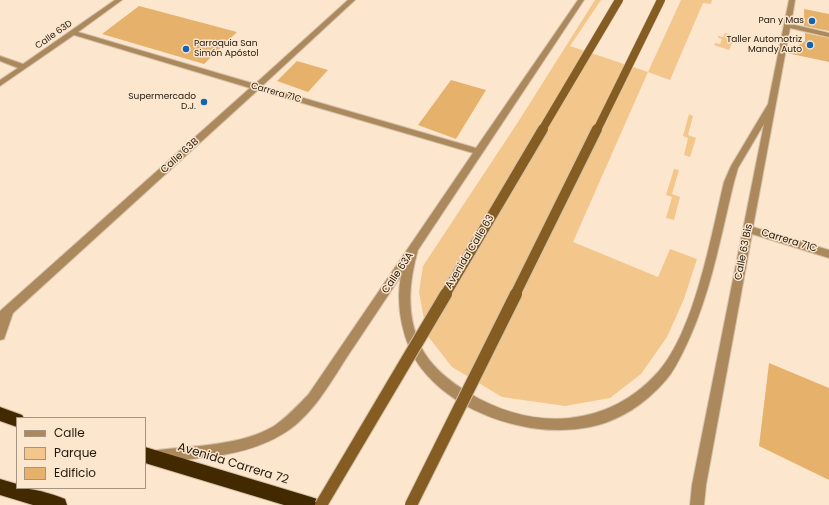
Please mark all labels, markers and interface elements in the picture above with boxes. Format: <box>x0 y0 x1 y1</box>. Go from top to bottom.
place label: Pan y Mas <box>759 16 804 26</box>
marker: Pan y Mas <box>807 16 817 26</box>
street label: Calle 63D <box>33 18 75 52</box>
place label: Taller Automotriz Mandy Auto <box>726 35 802 56</box>
place label: Parroquia San Simón Apóstol <box>194 39 259 60</box>
marker: Taller Automotriz Mandy Auto <box>805 40 815 50</box>
marker: Parroquia San Simón Apóstol <box>181 44 191 54</box>
street label: Carrera 71C <box>250 81 302 105</box>
place label: Supermercado D.J. <box>128 92 196 113</box>
marker: Supermercado D.J. <box>199 97 209 107</box>
street label: Calle 63B <box>159 136 201 176</box>
street label: Avenida Calle 63 <box>443 213 497 291</box>
street label: Calle 63 Bis <box>733 223 755 281</box>
street label: Carrera 71C <box>760 227 818 255</box>
street label: Calle 63A <box>380 250 416 296</box>
legend <box>16 417 146 489</box>
text: Calle <box>54 424 85 441</box>
street label: Avenida Carrera 72 <box>176 440 290 488</box>
text: Parque <box>54 444 97 461</box>
text: Edificio <box>54 464 96 481</box>

